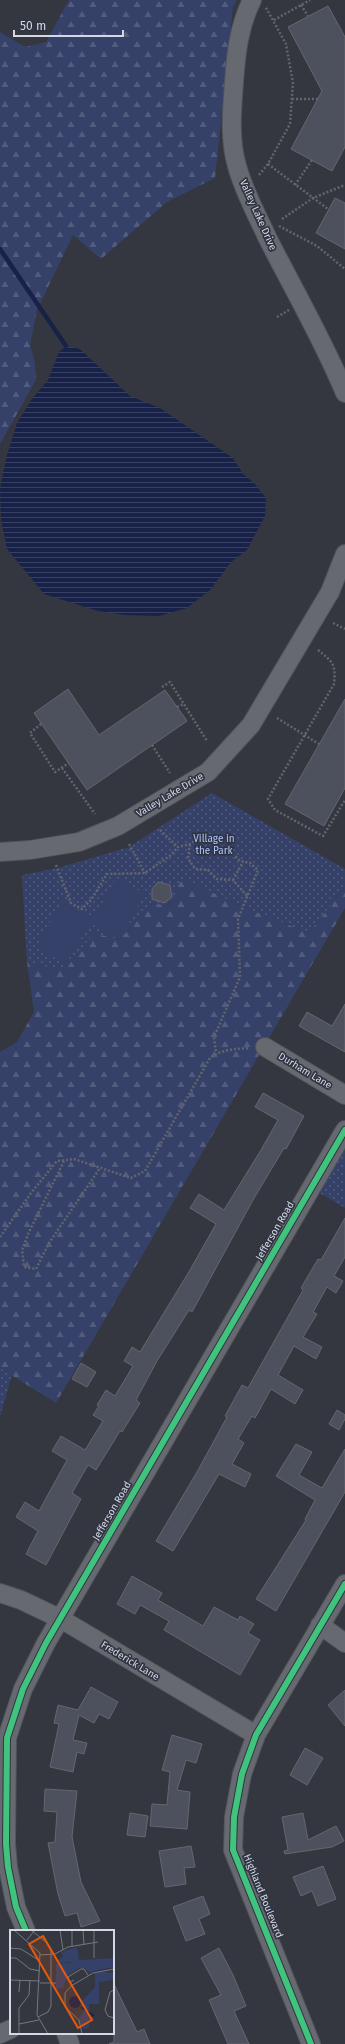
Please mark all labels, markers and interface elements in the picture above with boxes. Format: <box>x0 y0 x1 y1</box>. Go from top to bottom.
scale bar <box>14 12 123 38</box>
text: 50 m <box>20 19 46 33</box>
street label: Valley Lake Drive <box>237 178 279 252</box>
street label: Valley Lake Drive <box>134 770 206 820</box>
park label: Village in the Park <box>193 833 235 857</box>
street label: Durham Lane <box>276 1050 334 1092</box>
street label: Jefferson Road <box>253 1199 297 1263</box>
street label: Jefferson Road <box>90 1479 134 1543</box>
street label: Frederick Lane <box>99 1639 161 1683</box>
street label: Highland Boulevard <box>241 1852 285 1940</box>
inset map <box>10 1930 114 2034</box>

